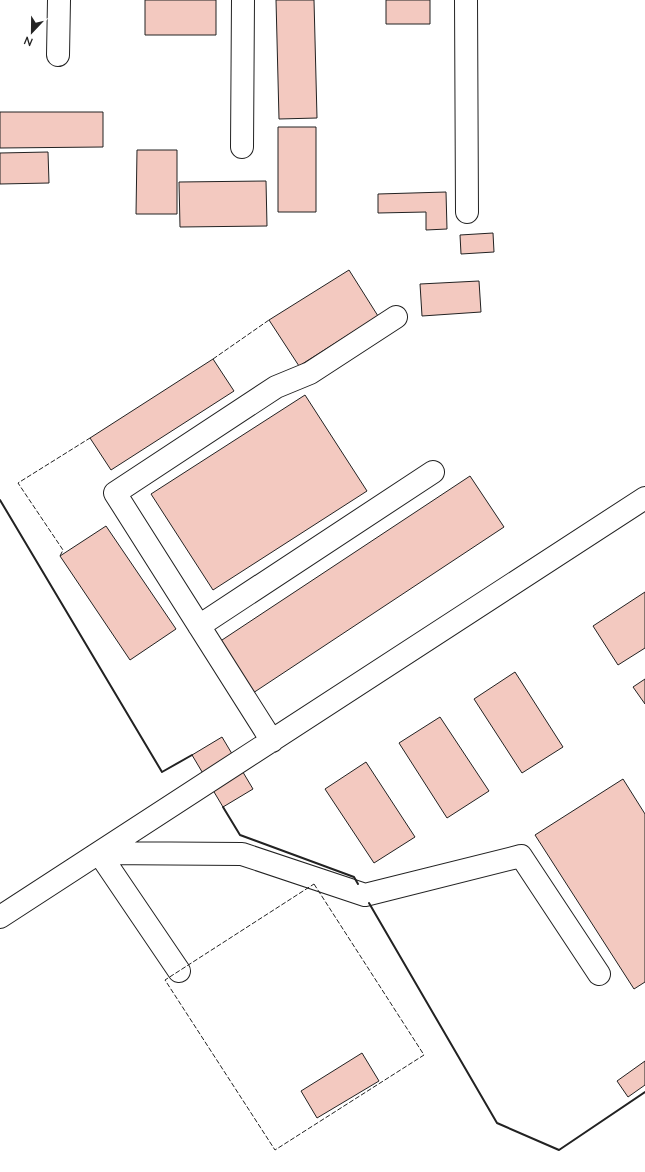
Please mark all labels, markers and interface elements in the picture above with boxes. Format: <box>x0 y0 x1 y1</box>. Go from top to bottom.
north arrow <box>12 12 52 52</box>
text: N <box>22 34 34 49</box>

